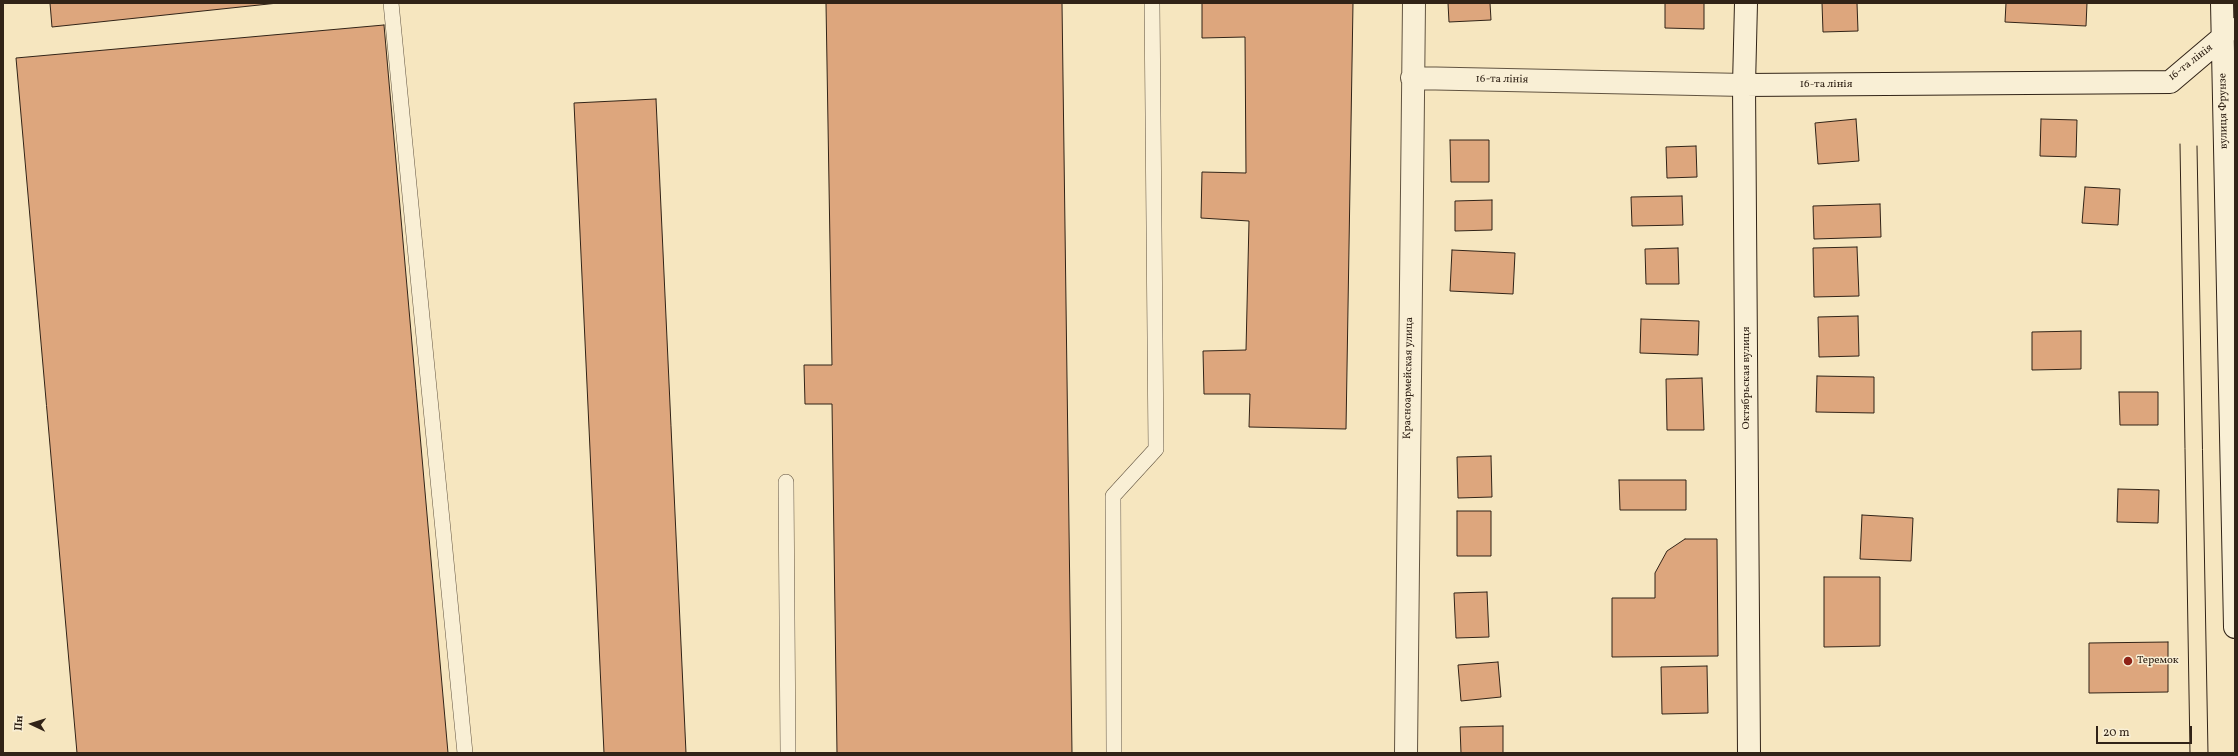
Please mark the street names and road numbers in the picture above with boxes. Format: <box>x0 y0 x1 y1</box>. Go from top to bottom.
street label: 16-та лінія <box>2166 42 2216 84</box>
street label: 16-та лінія <box>1476 73 1528 87</box>
street label: вулиця Фрунзе <box>2217 73 2231 149</box>
street label: 16-та лінія <box>1800 78 1852 92</box>
street label: Красноармейская улица <box>1401 317 1417 439</box>
street label: Октябрьская вулиця <box>1740 327 1754 429</box>

